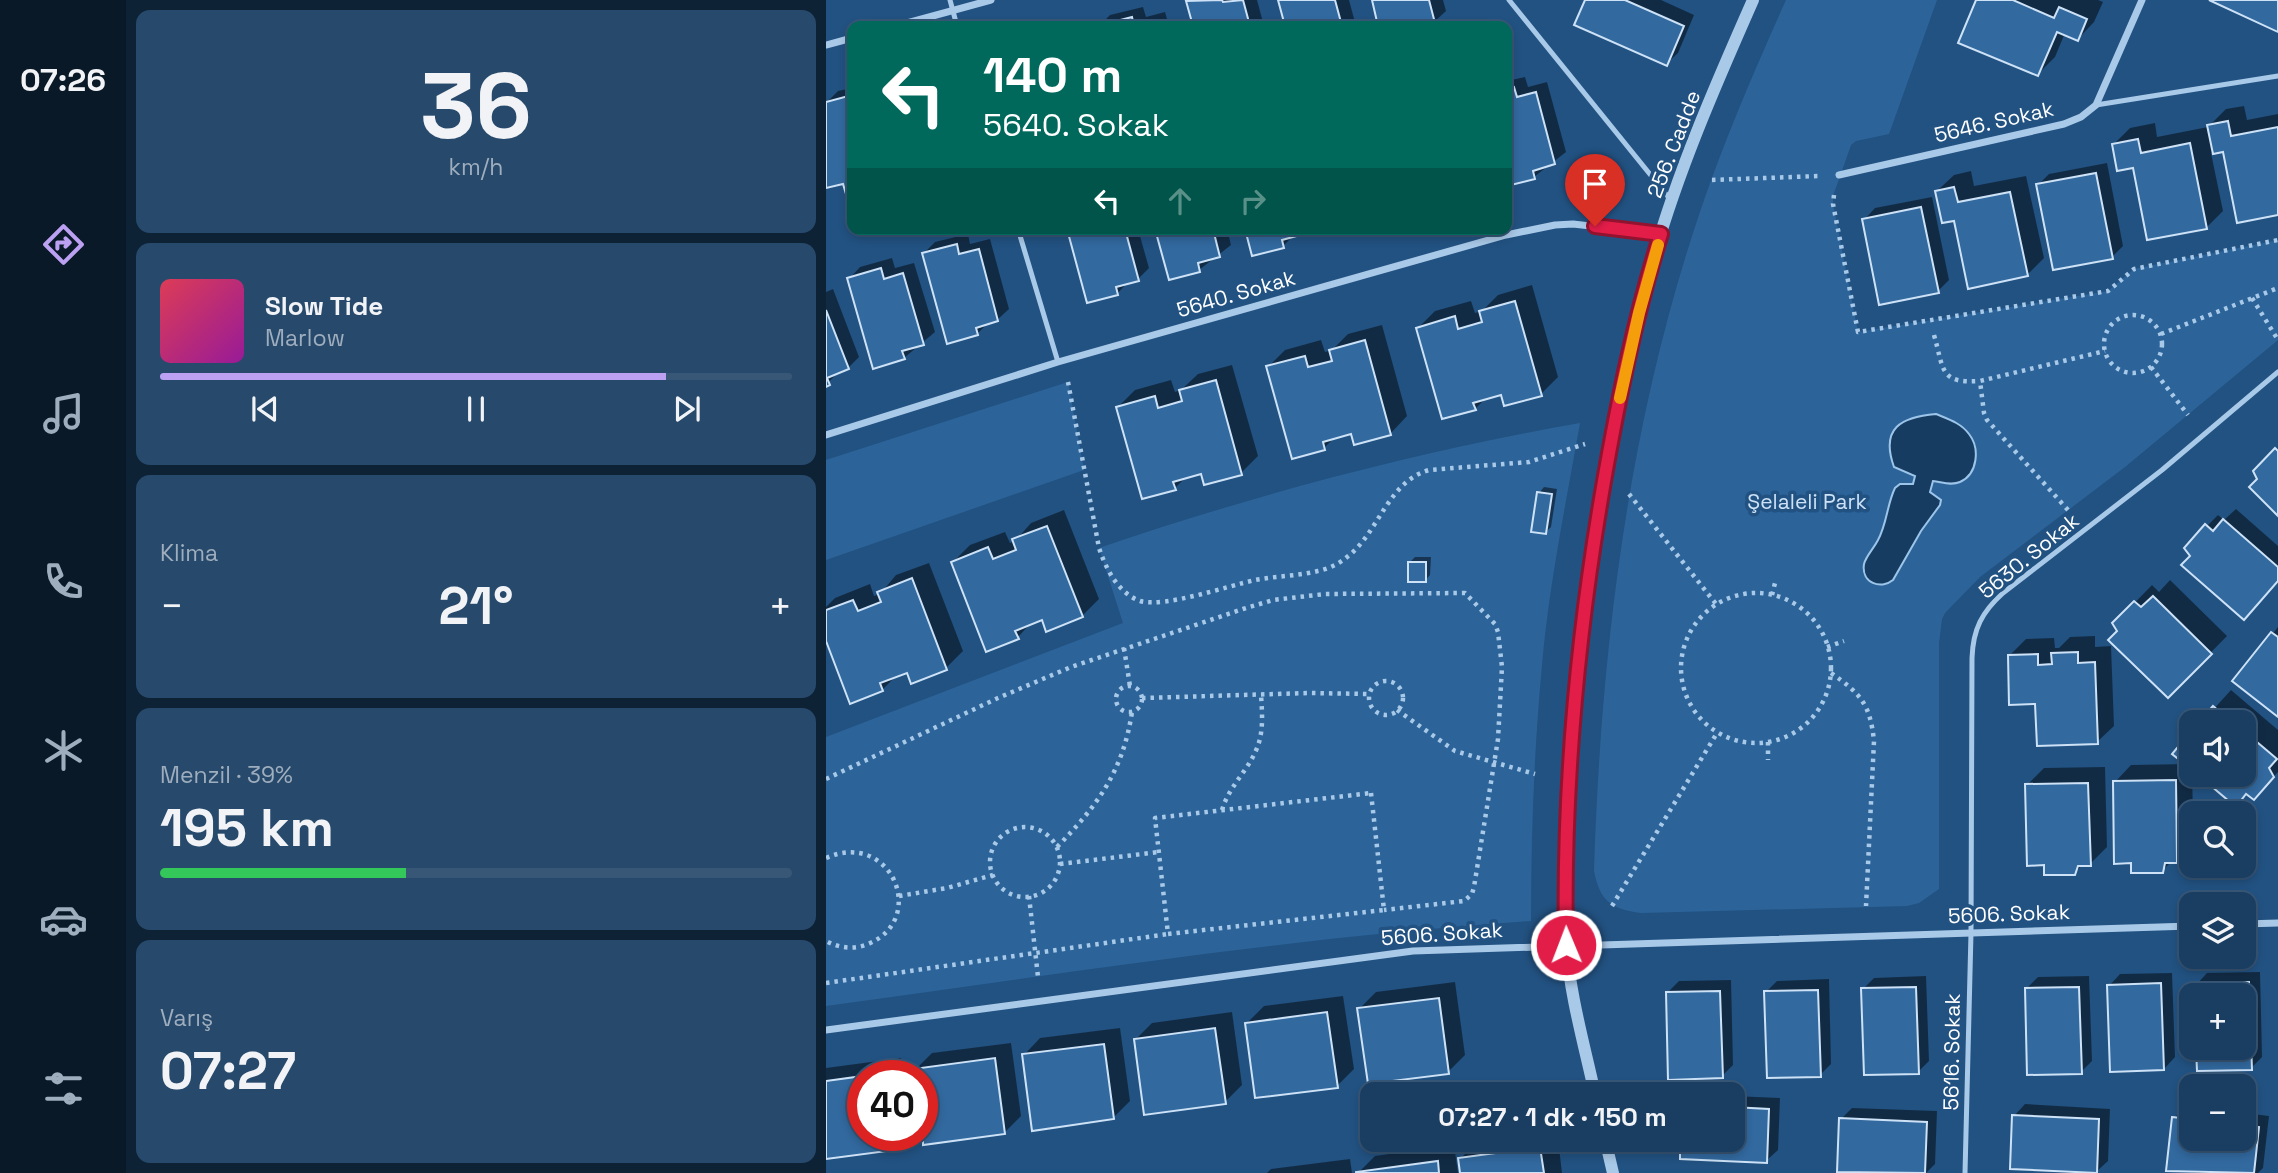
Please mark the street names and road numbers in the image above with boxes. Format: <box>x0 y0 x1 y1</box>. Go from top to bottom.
street label: 256. Cadde <box>1641 86 1706 201</box>
street label: 5646. Sokak <box>1932 95 2056 148</box>
street label: 5640. Sokak <box>1174 264 1298 323</box>
street label: 5630. Sokak <box>1973 507 2084 604</box>
street label: 5606. Sokak <box>1948 898 2070 929</box>
street label: 5606. Sokak <box>1380 916 1504 951</box>
street label: 5616. Sokak <box>1937 993 1966 1111</box>

